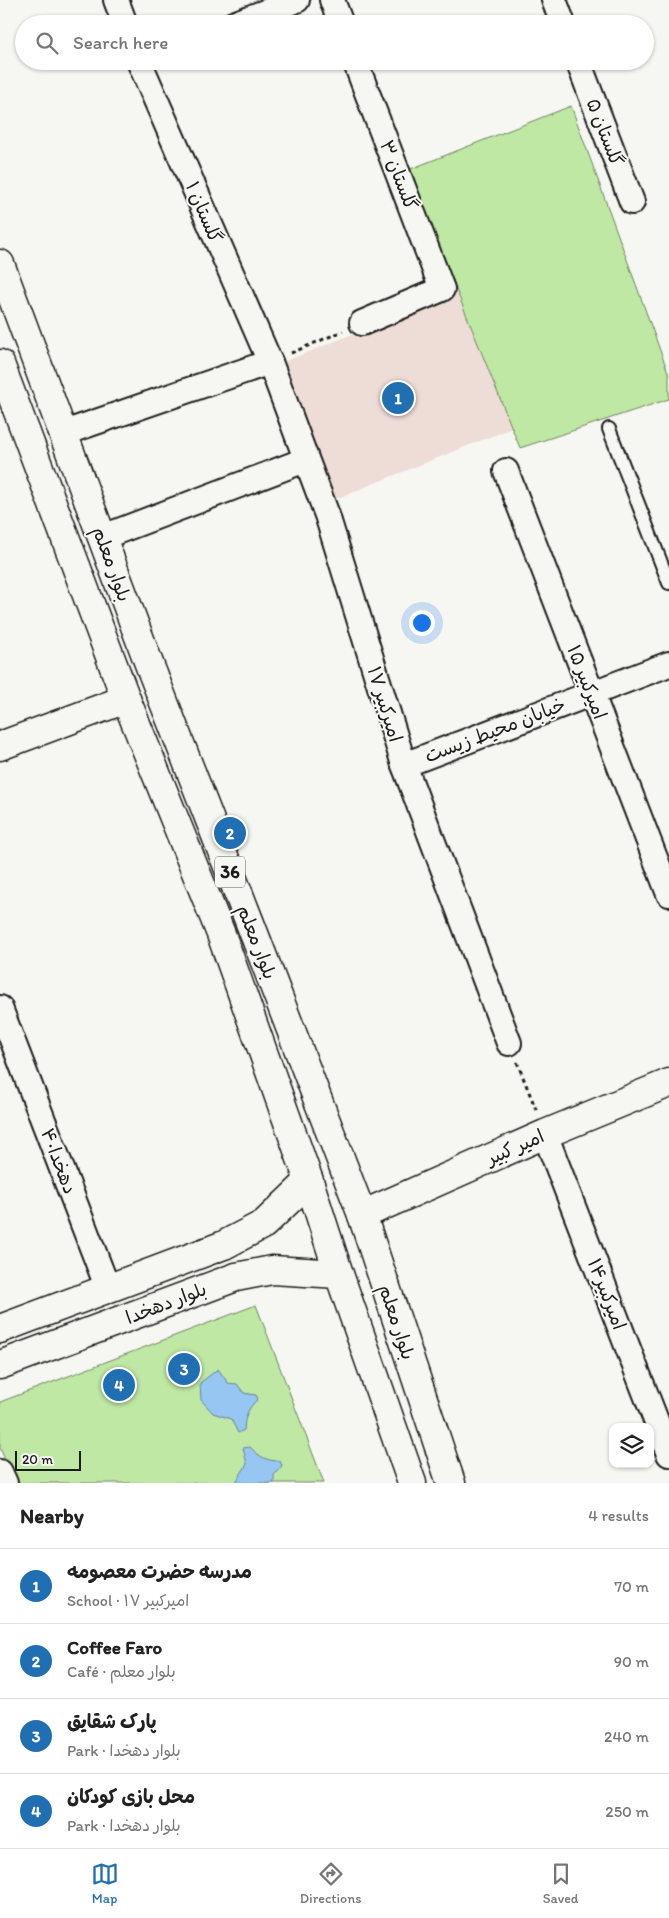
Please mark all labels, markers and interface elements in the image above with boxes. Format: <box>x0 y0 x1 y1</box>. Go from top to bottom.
search box <box>15 15 654 70</box>
icon: search <box>33 29 61 57</box>
text: Search here <box>73 31 168 54</box>
street label: گلستان ۵ <box>582 95 628 169</box>
street label: گلستان ۳ <box>375 137 423 213</box>
street label: گلستان ۱ <box>181 178 227 246</box>
pin: 1 <box>382 379 414 417</box>
street label: بلوار معلم <box>85 523 136 606</box>
your location <box>409 610 435 636</box>
street label: امیرکبیر ۱۵ <box>562 642 612 722</box>
street label: امیرکبیر ۱۷ <box>363 663 407 745</box>
street label: خیابان محیط زیست <box>421 693 569 767</box>
pin: 2 <box>214 814 246 852</box>
road number: 36 <box>215 856 245 888</box>
street label: بلوار معلم <box>229 901 282 984</box>
street label: امیر کبیر <box>481 1124 548 1171</box>
street label: دهخدا۴۰ <box>36 1125 82 1197</box>
street label: امیرکبیر۱۴ <box>583 1255 631 1333</box>
street label: بلوار دهخدا <box>122 1277 210 1329</box>
street label: بلوار معلم <box>371 1281 420 1364</box>
pin: 3 <box>168 1350 200 1388</box>
pin: 4 <box>103 1366 135 1404</box>
map controls <box>609 1423 654 1468</box>
button: layers <box>609 1423 654 1468</box>
scale bar <box>15 1448 81 1471</box>
text: 20 m <box>22 1451 53 1468</box>
text: Nearby <box>20 1503 84 1528</box>
text: 4 results <box>588 1506 649 1525</box>
text: مدرسه حضرت معصومه <box>67 1560 252 1583</box>
text: 1 <box>32 1577 40 1596</box>
text: 70 m <box>614 1577 649 1596</box>
text: School · امیرکبیر ۱۷ <box>67 1591 189 1610</box>
text: Coffee Faro <box>67 1636 162 1659</box>
text: 2 <box>32 1652 40 1671</box>
text: 90 m <box>614 1652 649 1671</box>
text: Café · بلوار معلم <box>67 1662 176 1681</box>
text: پارک شقایق <box>67 1710 156 1733</box>
text: 3 <box>32 1727 40 1746</box>
text: 240 m <box>604 1727 649 1746</box>
text: Park · بلوار دهخدا <box>67 1741 181 1760</box>
text: محل بازی کودکان <box>67 1785 195 1808</box>
text: 4 <box>31 1802 41 1821</box>
text: 250 m <box>605 1802 649 1821</box>
text: Park · بلوار دهخدا <box>67 1816 181 1835</box>
tab: Map <box>91 1860 119 1907</box>
tab: Directions <box>300 1860 361 1907</box>
tab: Saved <box>543 1860 578 1907</box>

